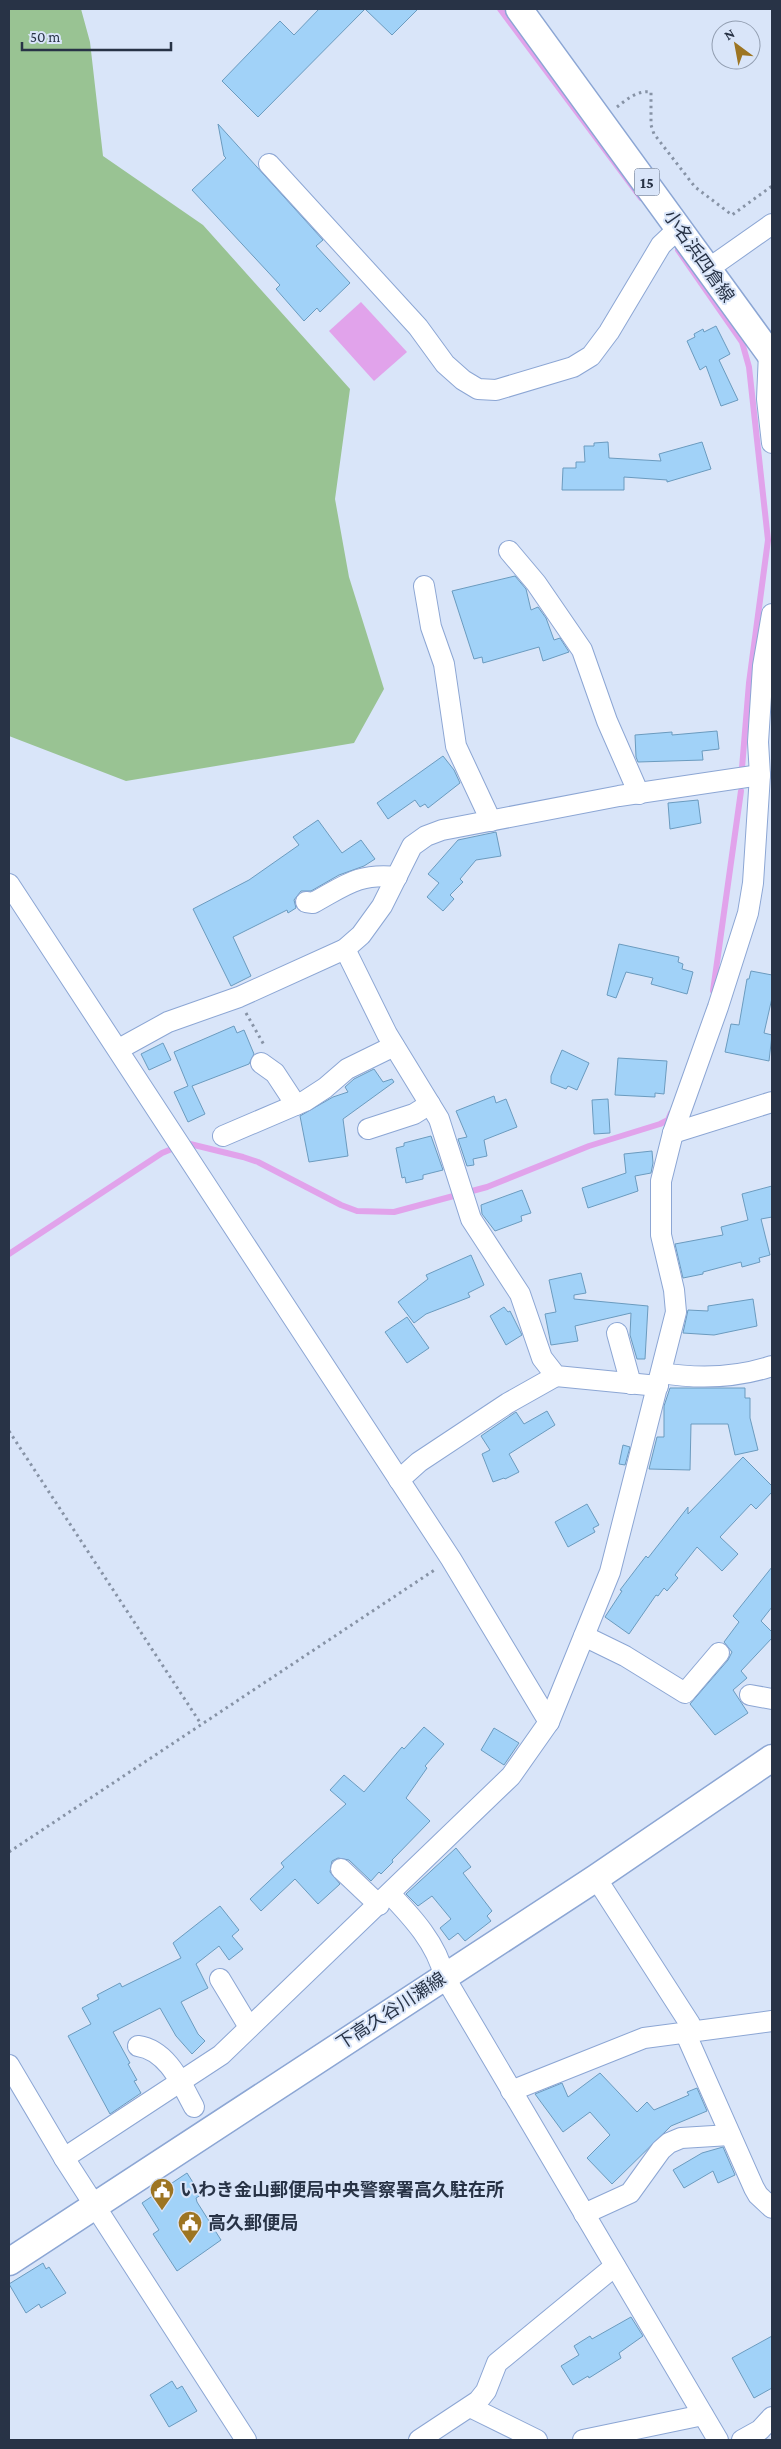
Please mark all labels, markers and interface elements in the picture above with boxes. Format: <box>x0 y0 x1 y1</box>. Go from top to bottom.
scale bar <box>22 20 171 52</box>
north arrow <box>711 20 761 70</box>
text: N <box>721 24 738 43</box>
text: 50 m <box>30 29 60 45</box>
road number: 15 <box>634 168 660 196</box>
street label: 小名浜四倉線 <box>660 206 738 306</box>
street label: 下高久谷川瀬線 <box>333 1968 449 2054</box>
public building icon: いわき金山郵便局中央警察署高久駐在所 <box>149 2177 175 2211</box>
place label: いわき金山郵便局中央警察署高久駐在所 <box>180 2180 504 2200</box>
public building icon: 高久郵便局 <box>177 2210 203 2244</box>
place label: 高久郵便局 <box>208 2213 298 2233</box>

